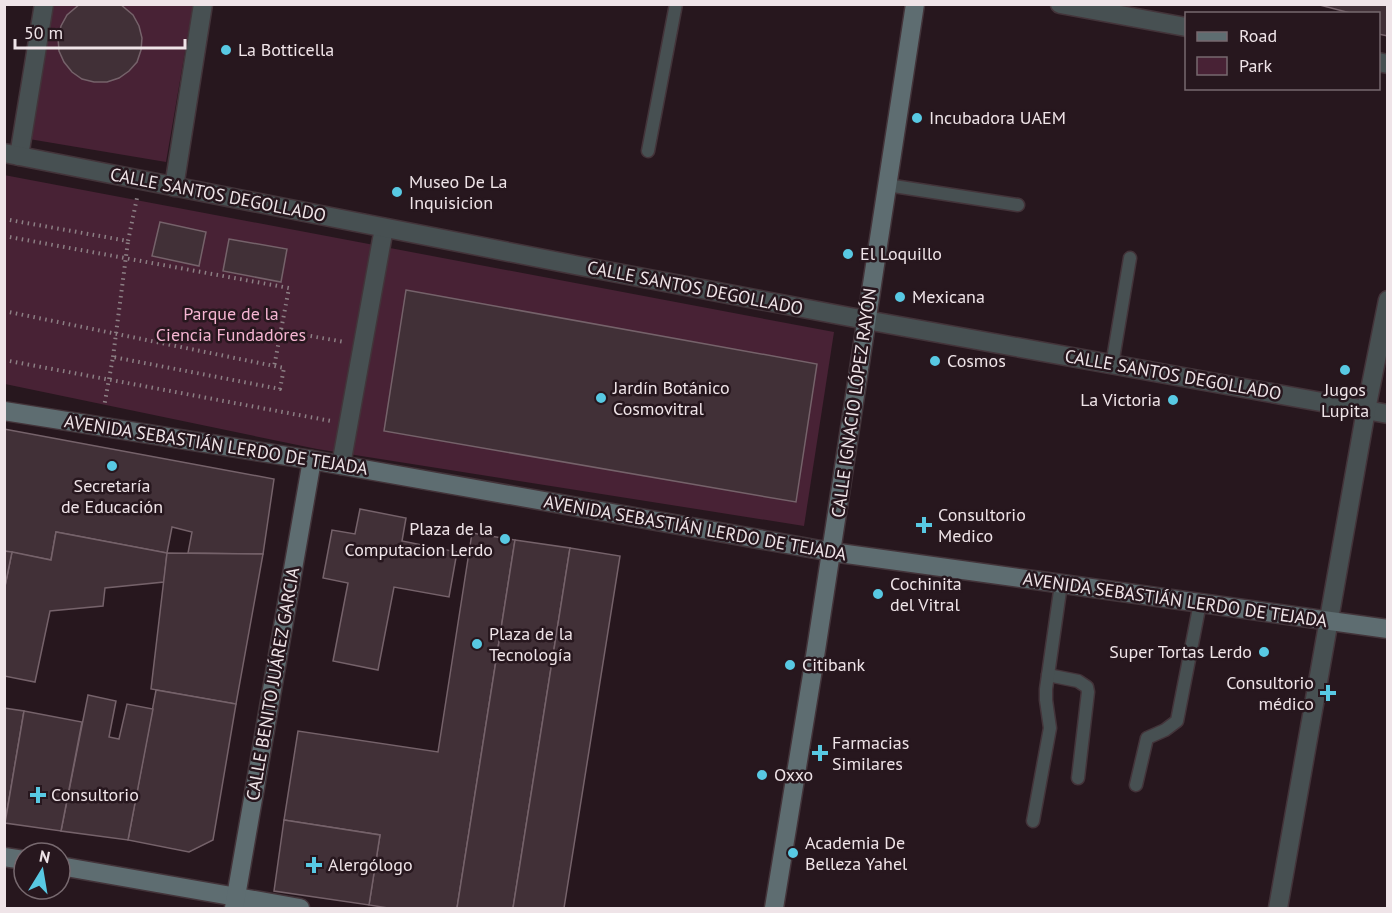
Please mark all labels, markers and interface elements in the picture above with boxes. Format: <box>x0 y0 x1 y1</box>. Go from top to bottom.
scale bar <box>15 12 184 50</box>
legend <box>1185 12 1380 90</box>
text: 50 m <box>24 21 63 44</box>
text: Road <box>1239 24 1277 47</box>
place label: La Botticella <box>238 38 334 61</box>
marker: La Botticella <box>219 43 233 57</box>
text: Park <box>1239 54 1272 77</box>
place label: Incubadora UAEM <box>929 106 1066 129</box>
marker: Incubadora UAEM <box>910 111 924 125</box>
street label: CALLE SANTOS DEGOLLADO <box>108 162 328 227</box>
place label: Museo De La Inquisicion <box>409 170 508 214</box>
marker: Museo De La Inquisicion <box>390 185 404 199</box>
place label: El Loquillo <box>860 242 942 265</box>
marker: El Loquillo <box>841 247 855 261</box>
street label: CALLE SANTOS DEGOLLADO <box>585 255 805 320</box>
place label: Mexicana <box>912 285 985 308</box>
street label: CALLE IGNACIO LÓPEZ RAYÓN <box>826 287 881 519</box>
marker: Mexicana <box>893 290 907 304</box>
park label: Parque de la Ciencia Fundadores <box>156 302 306 346</box>
street label: CALLE SANTOS DEGOLLADO <box>1063 344 1283 405</box>
place label: Cosmos <box>947 349 1006 372</box>
marker: Cosmos <box>928 354 942 368</box>
marker: Jugos Lupita <box>1338 363 1352 377</box>
place label: Jardín Botánico Cosmovitral <box>612 376 730 420</box>
place label: Jugos Lupita <box>1321 378 1369 422</box>
place label: La Victoria <box>1080 388 1161 411</box>
marker: Jardín Botánico Cosmovitral <box>594 391 608 405</box>
marker: La Victoria <box>1166 393 1180 407</box>
street label: AVENIDA SEBASTIÁN LERDO DE TEJADA <box>63 409 370 480</box>
marker: Secretaría de Educación <box>105 459 119 473</box>
place label: Secretaría de Educación <box>61 474 163 518</box>
street label: AVENIDA SEBASTIÁN LERDO DE TEJADA <box>542 490 849 566</box>
place label: Consultorio Medico <box>938 503 1026 547</box>
marker: Consultorio Medico <box>915 516 933 534</box>
place label: Plaza de la Computacion Lerdo <box>345 517 493 561</box>
marker: Plaza de la Computacion Lerdo <box>498 532 512 546</box>
street label: CALLE BENITO JUÁREZ GARCIA <box>241 565 304 802</box>
street label: AVENIDA SEBASTIÁN LERDO DE TEJADA <box>1022 567 1329 632</box>
place label: Cochinita del Vitral <box>890 572 962 616</box>
marker: Cochinita del Vitral <box>871 587 885 601</box>
place label: Plaza de la Tecnología <box>489 622 573 666</box>
marker: Plaza de la Tecnología <box>470 637 484 651</box>
place label: Super Tortas Lerdo <box>1109 640 1252 663</box>
marker: Super Tortas Lerdo <box>1257 645 1271 659</box>
place label: Citibank <box>802 653 866 676</box>
marker: Citibank <box>783 658 797 672</box>
place label: Consultorio médico <box>1226 671 1314 715</box>
marker: Consultorio médico <box>1319 684 1337 702</box>
place label: Farmacias Similares <box>832 731 909 775</box>
marker: Farmacias Similares <box>813 746 827 760</box>
place label: Oxxo <box>774 763 813 786</box>
marker: Oxxo <box>755 768 769 782</box>
place label: Consultorio <box>51 783 139 806</box>
marker: Consultorio <box>29 786 47 804</box>
place label: Academia De Belleza Yahel <box>805 831 908 875</box>
north arrow <box>12 841 72 901</box>
text: N <box>38 845 52 867</box>
marker: Academia De Belleza Yahel <box>786 846 800 860</box>
place label: Alergólogo <box>328 853 413 876</box>
marker: Alergólogo <box>305 856 323 874</box>

